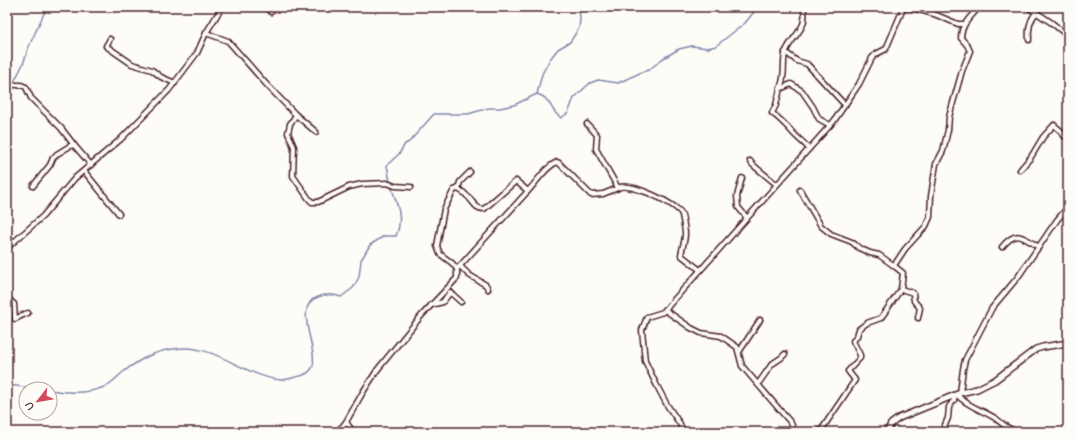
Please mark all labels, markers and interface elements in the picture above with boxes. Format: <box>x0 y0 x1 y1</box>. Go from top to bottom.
north arrow <box>18 381 58 421</box>
text: U <box>22 399 37 412</box>

